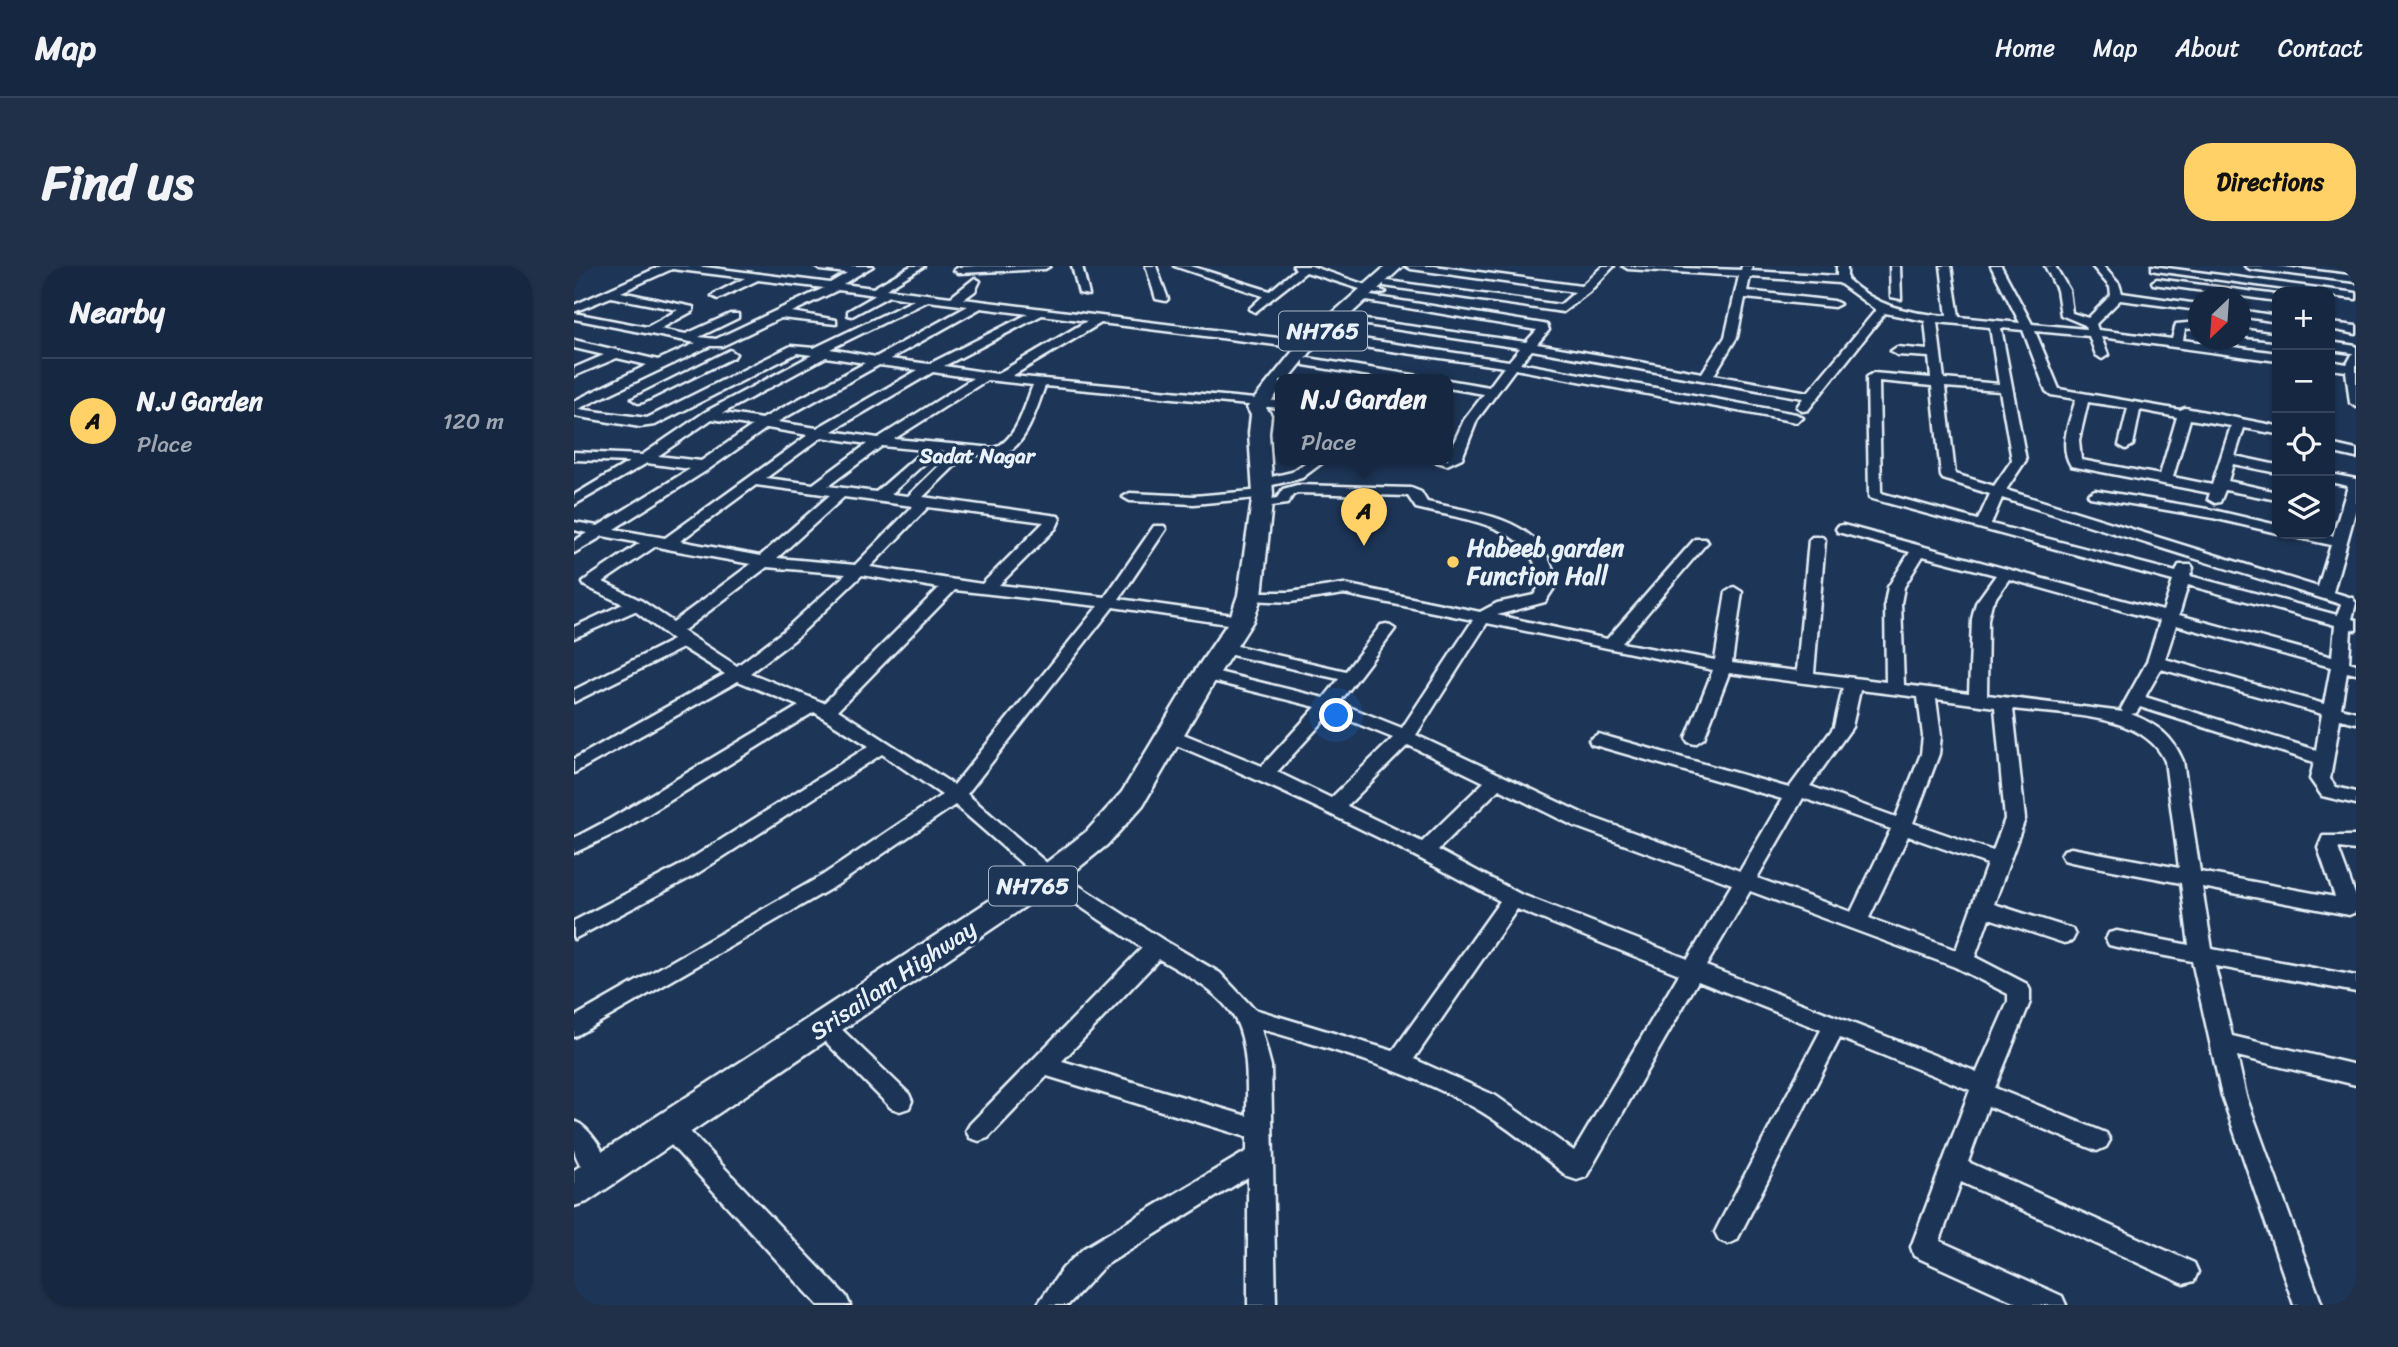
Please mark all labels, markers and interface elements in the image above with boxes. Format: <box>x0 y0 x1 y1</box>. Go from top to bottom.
text: Map <box>35 19 96 77</box>
text: Home <box>1995 27 2055 69</box>
text: Map <box>2093 27 2137 69</box>
text: About <box>2175 27 2240 69</box>
text: Contact <box>2278 27 2363 69</box>
text: Find us <box>42 139 194 226</box>
button: Directions <box>2184 143 2356 221</box>
text: Nearby <box>70 285 165 339</box>
north arrow <box>2188 287 2251 350</box>
map controls <box>2272 287 2335 539</box>
button: + <box>2272 287 2335 350</box>
road number: NH765 <box>1279 312 1367 351</box>
button: − <box>2272 350 2335 413</box>
popup <box>1275 374 1453 465</box>
text: N.J Garden <box>1301 376 1427 422</box>
text: N.J Garden <box>137 378 263 424</box>
text: A <box>85 401 101 442</box>
text: 120 m <box>443 401 504 442</box>
button: locate <box>2272 413 2335 476</box>
text: Place <box>1301 422 1356 463</box>
text: Place <box>137 424 192 465</box>
district label: Sadat Nagar <box>918 437 1037 475</box>
button: layers <box>2272 476 2335 539</box>
pin: A <box>1341 488 1387 546</box>
place label: Habeeb garden Function Hall <box>1466 527 1624 597</box>
marker: Habeeb garden Function Hall <box>1445 554 1461 570</box>
your location <box>1319 698 1353 732</box>
road number: NH765 <box>989 866 1077 906</box>
street label: Srisailam Highway <box>801 908 986 1052</box>

